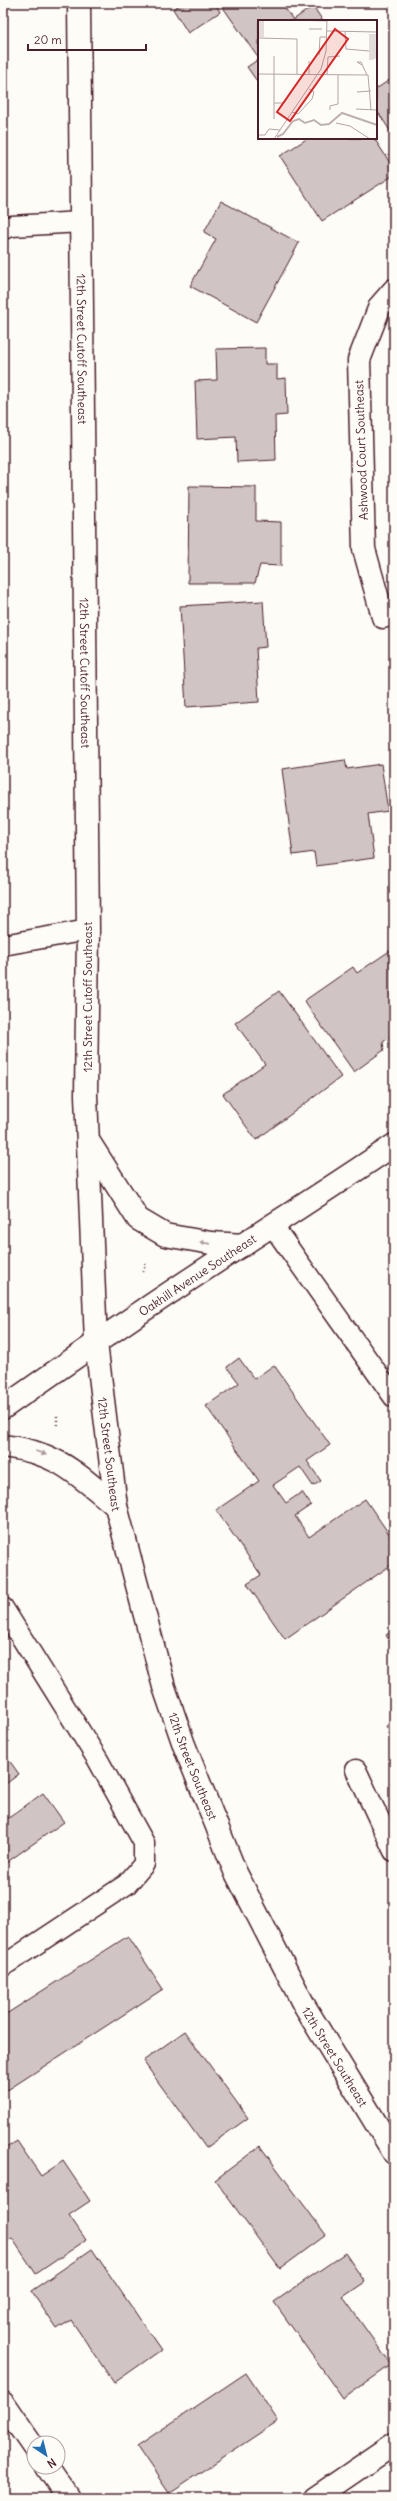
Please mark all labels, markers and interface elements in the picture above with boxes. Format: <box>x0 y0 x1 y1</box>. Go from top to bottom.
inset map <box>258 20 377 139</box>
scale bar <box>28 26 146 52</box>
text: 20 m <box>34 32 62 47</box>
street label: 12th Street Cutoff Southeast <box>74 274 91 424</box>
street label: Ashwood Court Southeast <box>351 380 371 520</box>
street label: 12th Street Cutoff Southeast <box>77 598 94 748</box>
street label: 12th Street Cutoff Southeast <box>80 922 95 1072</box>
street label: Oakhill Avenue Southeast <box>136 1231 259 1319</box>
one-way arrow <box>199 1240 211 1246</box>
street label: 12th Street Southeast <box>95 1396 124 1512</box>
one-way arrow <box>36 1451 48 1457</box>
street label: 12th Street Southeast <box>166 1710 221 1822</box>
street label: 12th Street Southeast <box>299 2004 371 2109</box>
north arrow <box>26 2435 66 2475</box>
text: N <box>45 2455 59 2471</box>

